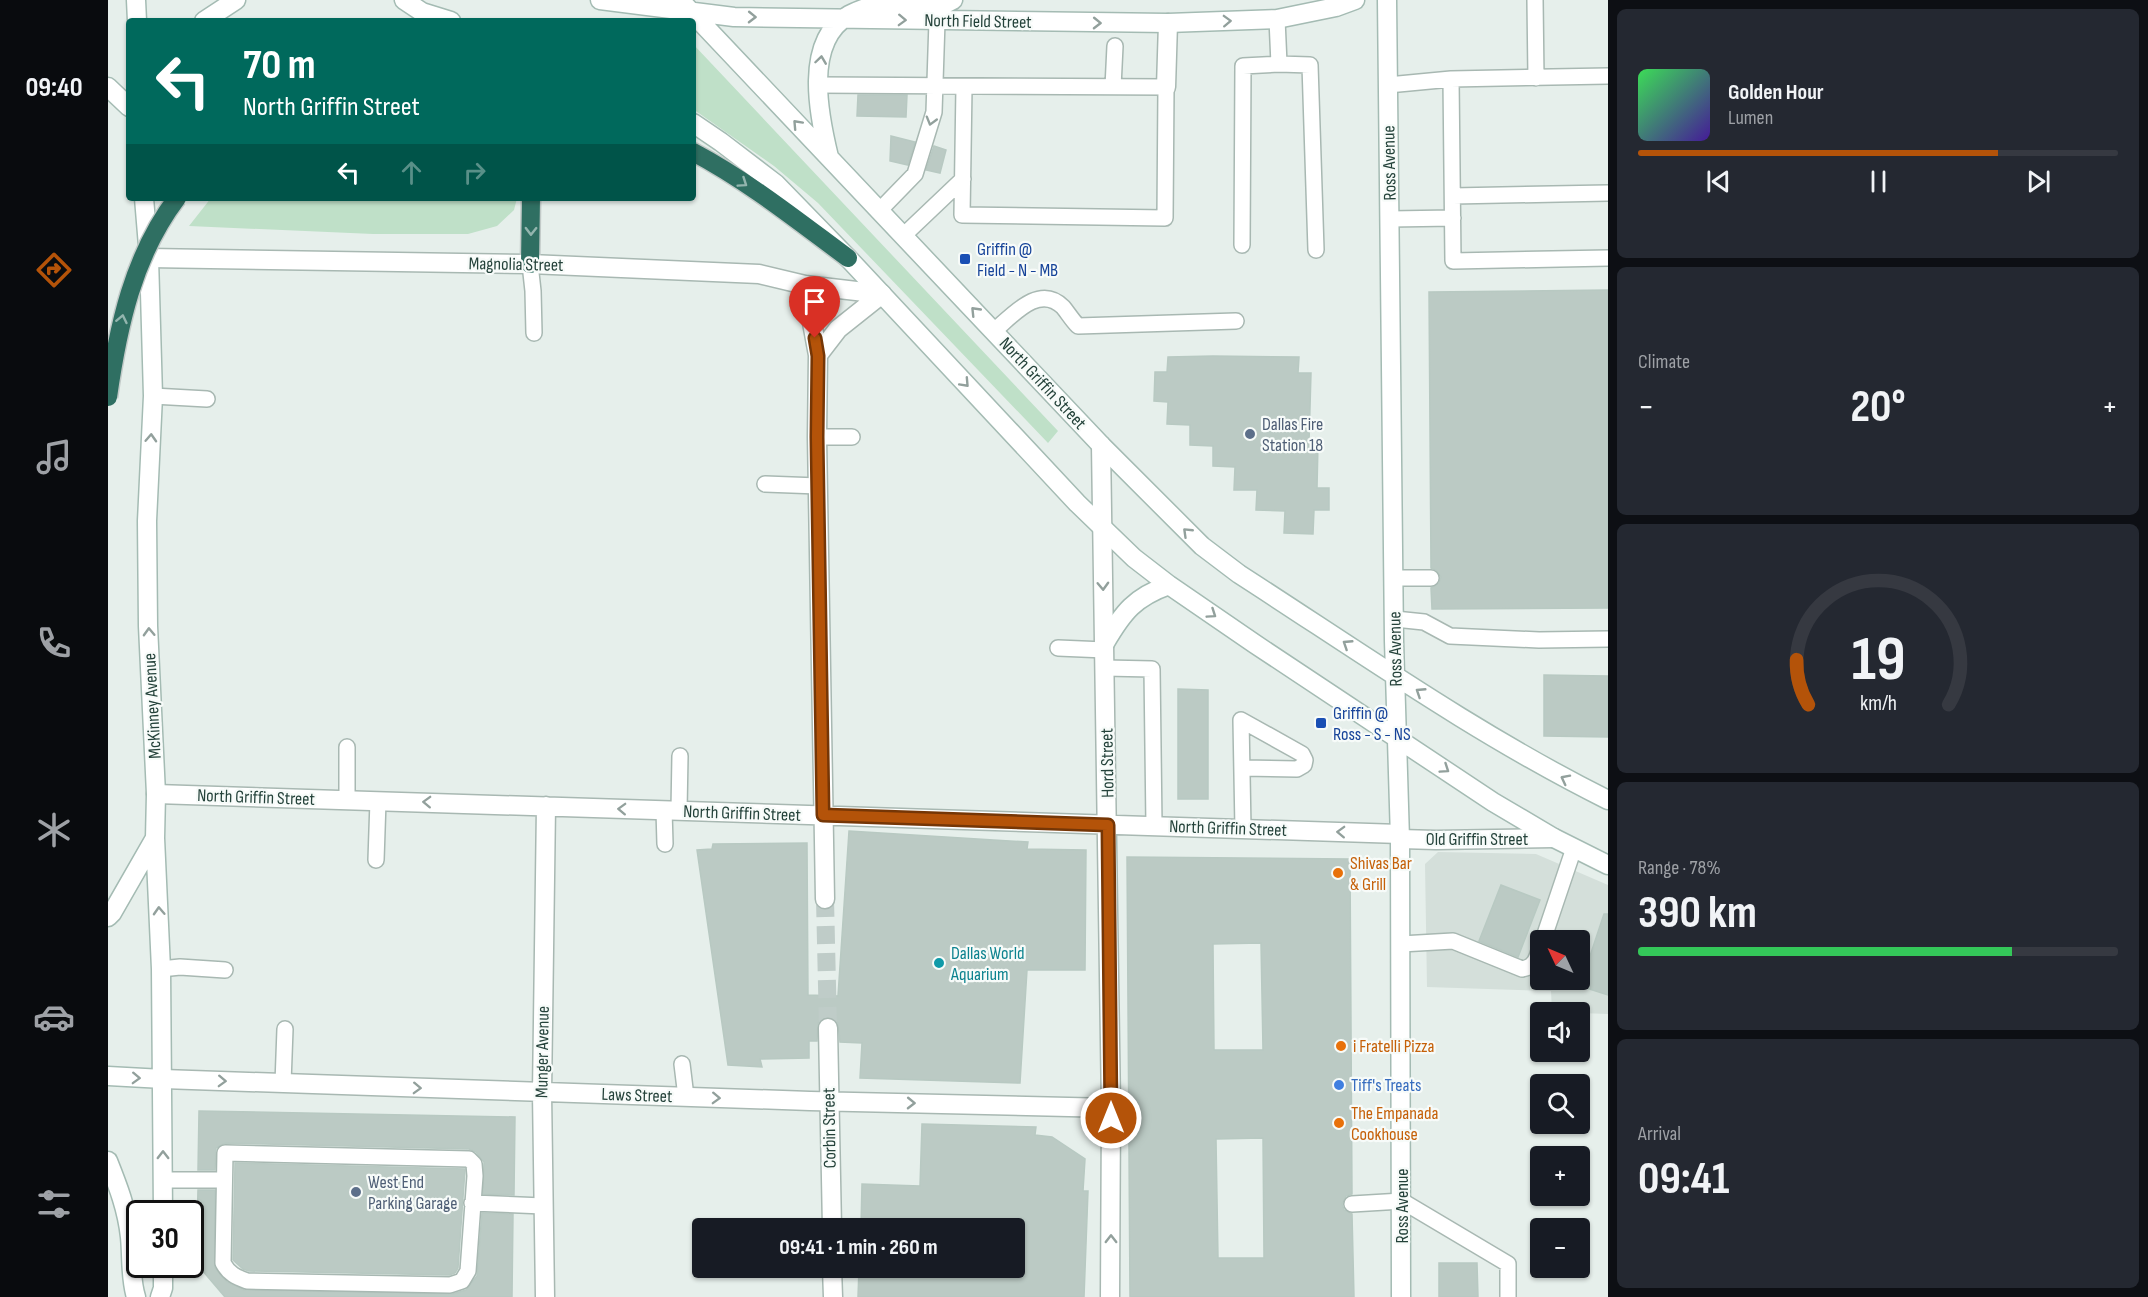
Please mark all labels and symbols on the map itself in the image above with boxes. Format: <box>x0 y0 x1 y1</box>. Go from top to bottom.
street label: North Field Street <box>924 10 1032 33</box>
one-way arrow <box>748 11 757 23</box>
one-way arrow <box>898 14 907 26</box>
one-way arrow <box>1222 14 1231 27</box>
one-way arrow <box>1093 16 1102 29</box>
one-way arrow <box>814 55 826 64</box>
one-way arrow <box>926 115 938 126</box>
one-way arrow <box>793 120 804 131</box>
street label: Ross Avenue <box>1378 125 1401 201</box>
one-way arrow <box>736 176 747 187</box>
one-way arrow <box>524 226 537 235</box>
place label: Griffin @ Field - N - MB <box>977 239 1058 281</box>
marker: Griffin @ Field - N - MB <box>958 252 972 266</box>
street label: Magnolia Street <box>468 253 564 276</box>
pin <box>789 276 840 338</box>
one-way arrow <box>971 307 982 317</box>
one-way arrow <box>115 314 128 324</box>
street label: North Griffin Street <box>995 333 1091 434</box>
one-way arrow <box>957 375 968 386</box>
place label: Dallas Fire Station 18 <box>1262 414 1323 456</box>
marker: Dallas Fire Station 18 <box>1243 427 1257 441</box>
one-way arrow <box>145 433 158 442</box>
one-way arrow <box>1184 528 1195 539</box>
one-way arrow <box>1097 581 1110 590</box>
one-way arrow <box>1205 607 1216 618</box>
street label: Ross Avenue <box>1384 611 1407 687</box>
one-way arrow <box>142 628 155 637</box>
one-way arrow <box>1342 640 1353 651</box>
street label: McKinney Avenue <box>139 653 166 759</box>
one-way arrow <box>1416 688 1427 699</box>
place label: Griffin @ Ross - S - NS <box>1333 703 1411 745</box>
marker: Griffin @ Ross - S - NS <box>1314 716 1328 730</box>
street label: Hord Street <box>1096 727 1119 798</box>
one-way arrow <box>1438 762 1449 773</box>
one-way arrow <box>1561 775 1572 786</box>
street label: North Griffin Street <box>197 785 316 810</box>
one-way arrow <box>422 796 431 809</box>
street label: North Griffin Street <box>683 801 802 826</box>
one-way arrow <box>617 802 626 815</box>
street label: North Griffin Street <box>1169 816 1288 841</box>
one-way arrow <box>1337 826 1346 838</box>
street label: Old Griffin Street <box>1426 829 1529 850</box>
place label: Shivas Bar & Grill <box>1350 853 1412 895</box>
marker: Shivas Bar & Grill <box>1331 866 1345 880</box>
one-way arrow <box>152 906 165 915</box>
north arrow <box>1530 930 1590 990</box>
place label: Dallas World Aquarium <box>950 943 1025 985</box>
marker: Dallas World Aquarium <box>932 956 946 970</box>
street label: Munger Avenue <box>531 1006 554 1098</box>
place label: i Fratelli Pizza <box>1353 1036 1435 1057</box>
marker: i Fratelli Pizza <box>1334 1039 1348 1053</box>
one-way arrow <box>131 1072 140 1084</box>
one-way arrow <box>217 1074 226 1087</box>
place label: Tiff's Treats <box>1351 1075 1421 1096</box>
marker: Tiff's Treats <box>1332 1078 1346 1092</box>
one-way arrow <box>412 1081 421 1094</box>
street label: Laws Street <box>601 1084 673 1107</box>
position arrow <box>1079 1086 1143 1150</box>
street label: Corbin Street <box>818 1087 841 1168</box>
one-way arrow <box>712 1092 721 1104</box>
one-way arrow <box>907 1097 916 1110</box>
place label: The Empanada Cookhouse <box>1351 1103 1438 1145</box>
marker: The Empanada Cookhouse <box>1332 1116 1346 1130</box>
one-way arrow <box>157 1151 169 1160</box>
street label: Ross Avenue <box>1392 1168 1413 1244</box>
place label: West End Parking Garage <box>368 1172 457 1214</box>
marker: West End Parking Garage <box>349 1185 363 1199</box>
speed limit sign: 30 <box>126 1200 204 1278</box>
one-way arrow <box>1104 1234 1117 1243</box>

